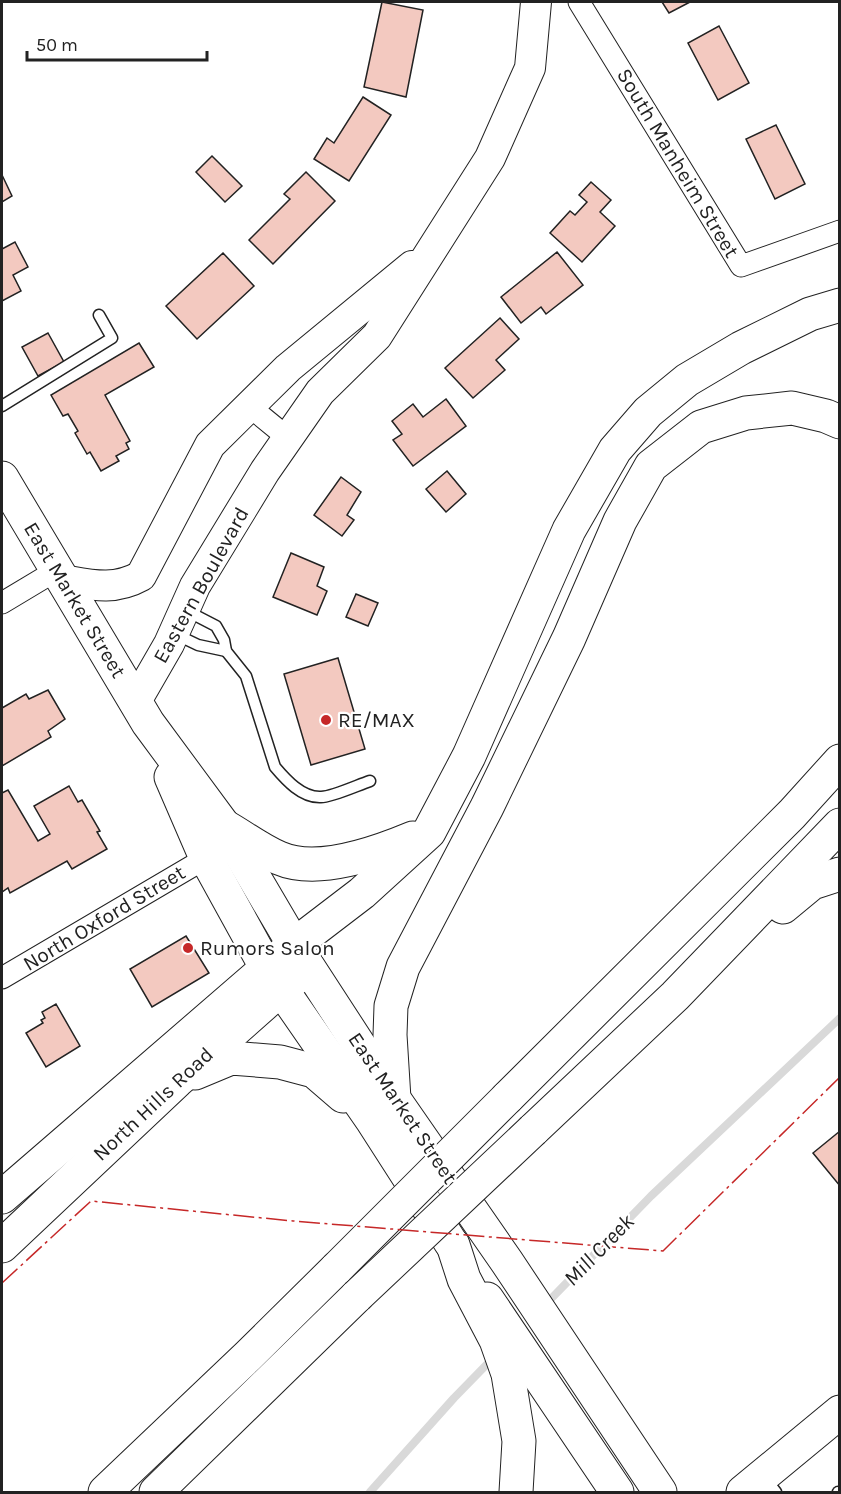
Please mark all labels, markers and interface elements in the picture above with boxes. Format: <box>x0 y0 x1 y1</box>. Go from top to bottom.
scale bar <box>27 24 207 62</box>
text: 50 m <box>36 34 78 56</box>
street label: South Manheim Street <box>612 64 744 262</box>
street label: Eastern Boulevard <box>148 503 254 667</box>
street label: East Market Street <box>19 518 131 682</box>
place label: RE/MAX <box>338 708 415 732</box>
marker: RE/MAX <box>319 713 333 727</box>
street label: North Oxford Street <box>19 860 189 976</box>
place label: Rumors Salon <box>200 936 335 960</box>
marker: Rumors Salon <box>181 941 195 955</box>
street label: East Market Street <box>343 1028 463 1188</box>
street label: North Hills Road <box>88 1042 218 1166</box>
water label: Mill Creek <box>558 1208 640 1291</box>

